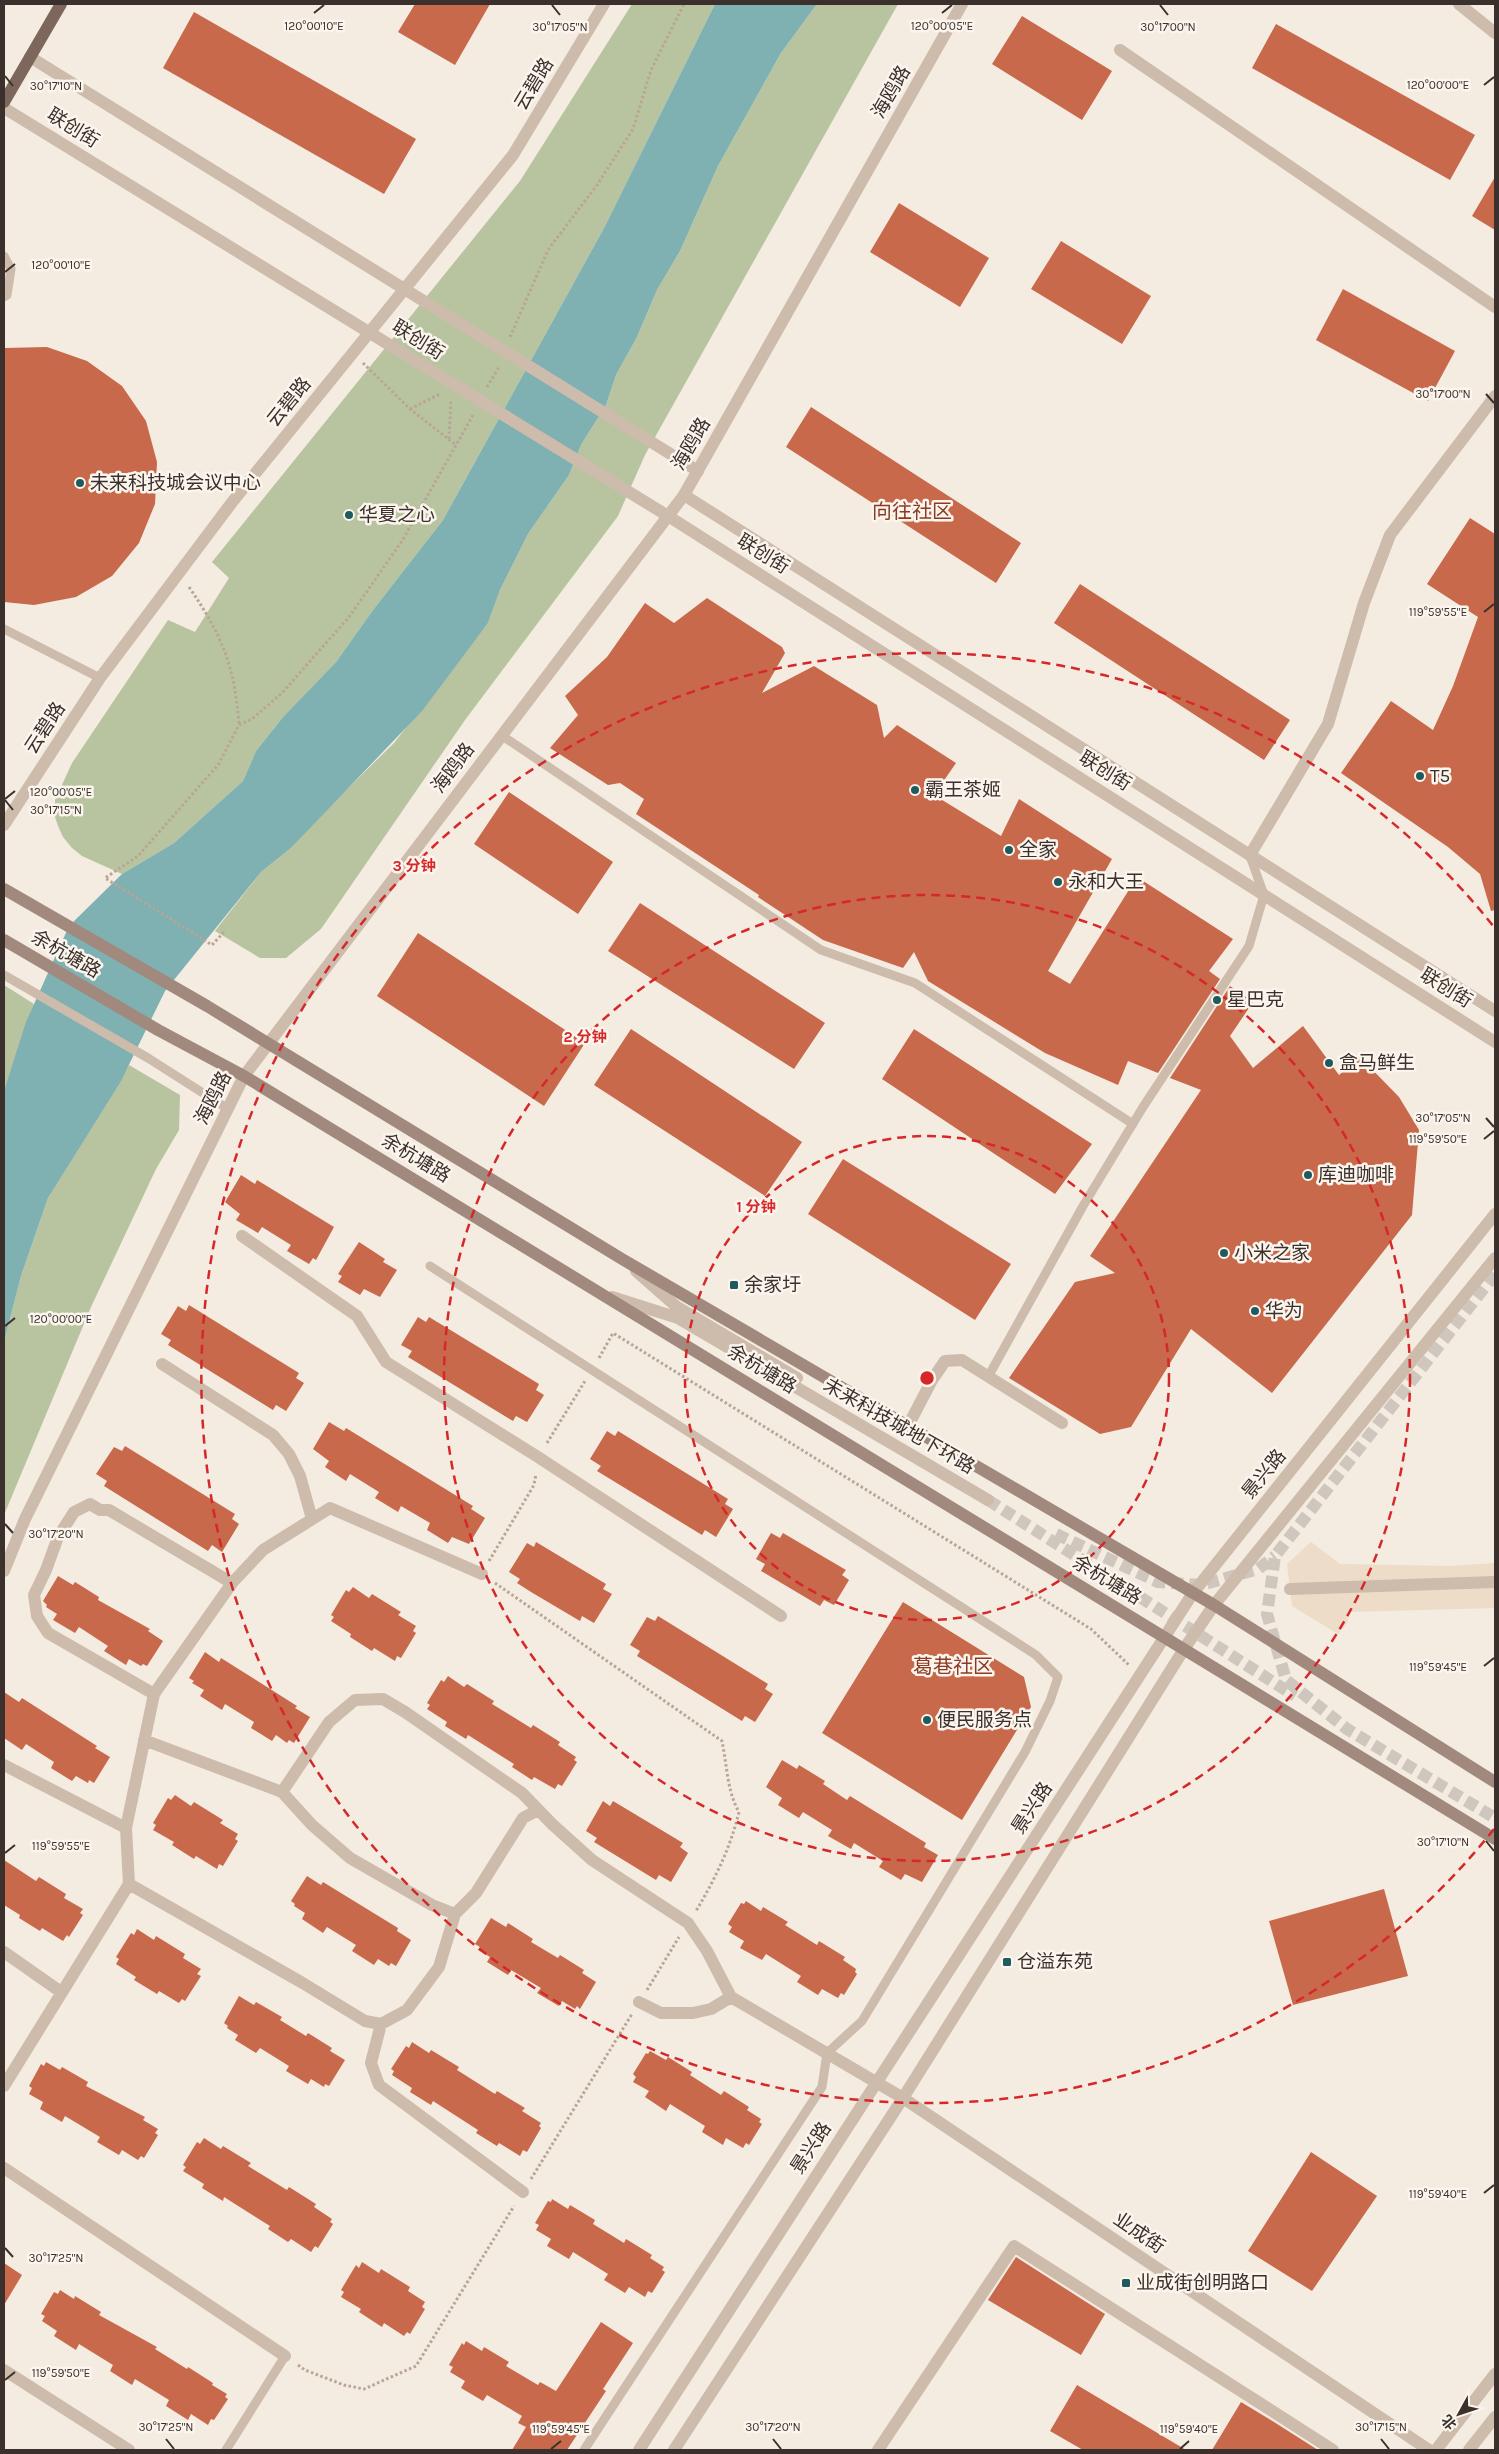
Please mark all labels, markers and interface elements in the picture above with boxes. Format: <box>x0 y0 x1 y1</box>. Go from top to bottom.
text: 120°00'10"E <box>284 19 344 33</box>
text: 120°00'05"E <box>911 19 973 33</box>
text: 30°17'05"N <box>532 20 588 34</box>
text: 30°17'00"N <box>1140 20 1196 34</box>
street label: 云碧路 <box>510 54 558 114</box>
street label: 海鸥路 <box>867 62 915 122</box>
text: 120°00'00"E <box>1407 78 1469 92</box>
text: 30°17'10"N <box>30 79 82 93</box>
street label: 联创街 <box>43 104 103 152</box>
text: 120°00'10"E <box>31 258 91 272</box>
street label: 联创街 <box>388 316 448 364</box>
street label: 云碧路 <box>263 373 315 431</box>
text: 30°17'00"N <box>1415 387 1471 401</box>
street label: 海鸥路 <box>667 414 715 474</box>
place label: 未来科技城会议中心 <box>90 472 261 494</box>
marker: 未来科技城会议中心 <box>74 477 86 489</box>
district label: 向往社区 <box>872 500 952 523</box>
place label: 华夏之心 <box>359 504 435 526</box>
marker: 华夏之心 <box>343 509 355 521</box>
street label: 联创街 <box>733 530 793 578</box>
text: 119°59'55"E <box>1409 605 1467 619</box>
street label: 云碧路 <box>20 698 70 758</box>
street label: 海鸥路 <box>427 739 479 797</box>
street label: 联创街 <box>1075 747 1135 795</box>
place label: T5 <box>1430 765 1450 787</box>
marker: T5 <box>1414 770 1426 782</box>
place label: 霸王茶姬 <box>925 779 1001 801</box>
marker: 霸王茶姬 <box>909 784 921 796</box>
text: 120°00'05"E <box>30 785 92 799</box>
text: 30°17'15"N <box>30 803 82 817</box>
place label: 全家 <box>1019 839 1057 861</box>
marker: 全家 <box>1003 844 1015 856</box>
text: 3 分钟 <box>392 857 436 875</box>
place label: 永和大王 <box>1068 871 1144 893</box>
marker: 永和大王 <box>1052 876 1064 888</box>
street label: 余杭塘路 <box>28 925 104 983</box>
street label: 联创街 <box>1416 964 1476 1012</box>
place label: 星巴克 <box>1227 989 1284 1011</box>
marker: 星巴克 <box>1211 994 1223 1006</box>
text: 2 分钟 <box>564 1028 606 1046</box>
place label: 盒马鲜生 <box>1339 1052 1415 1074</box>
marker: 盒马鲜生 <box>1323 1057 1335 1069</box>
street label: 海鸥路 <box>190 1068 236 1128</box>
text: 30°17'05"N <box>1415 1111 1471 1125</box>
street label: 余杭塘路 <box>378 1129 454 1187</box>
text: 119°59'50"E <box>1409 1132 1467 1146</box>
place label: 库迪咖啡 <box>1318 1164 1394 1186</box>
marker: 库迪咖啡 <box>1302 1169 1314 1181</box>
text: 1 分钟 <box>736 1198 776 1216</box>
place label: 小米之家 <box>1234 1242 1310 1264</box>
marker: 小米之家 <box>1218 1247 1230 1259</box>
place label: 余家圩 <box>744 1274 801 1296</box>
marker: 余家圩 <box>728 1279 740 1291</box>
place label: 华为 <box>1265 1300 1303 1322</box>
marker: 华为 <box>1249 1305 1261 1317</box>
text: 120°00'00"E <box>30 1312 92 1326</box>
street label: 余杭塘路 <box>724 1340 800 1398</box>
centre of rings <box>918 1369 936 1387</box>
street label: 未来科技城地下环路 <box>819 1374 979 1478</box>
street label: 景兴路 <box>1238 1445 1290 1503</box>
text: 30°17'20"N <box>28 1527 84 1541</box>
street label: 余杭塘路 <box>1069 1551 1145 1609</box>
district label: 葛巷社区 <box>913 1655 993 1678</box>
text: 119°59'45"E <box>1409 1660 1467 1674</box>
place label: 便民服务点 <box>937 1709 1032 1731</box>
marker: 便民服务点 <box>921 1714 933 1726</box>
street label: 景兴路 <box>1007 1778 1057 1838</box>
text: 30°17'10"N <box>1417 1835 1469 1849</box>
text: 119°59'55"E <box>32 1839 90 1853</box>
place label: 仓溢东苑 <box>1017 1951 1093 1973</box>
marker: 仓溢东苑 <box>1001 1956 1013 1968</box>
street label: 景兴路 <box>786 2118 836 2178</box>
text: 119°59'40"E <box>1409 2187 1467 2201</box>
street label: 业成街 <box>1109 2208 1169 2258</box>
text: 30°17'25"N <box>28 2251 84 2265</box>
place label: 业成街创明路口 <box>1136 2272 1269 2294</box>
marker: 业成街创明路口 <box>1120 2277 1132 2289</box>
text: 119°59'50"E <box>32 2366 90 2380</box>
north arrow <box>1434 2389 1484 2439</box>
text: 北 <box>1438 2411 1460 2433</box>
text: 30°17'25"N <box>138 2420 194 2434</box>
text: 30°17'20"N <box>745 2420 801 2434</box>
text: 30°17'15"N <box>1355 2420 1407 2434</box>
text: 119°59'45"E <box>532 2422 590 2436</box>
text: 119°59'40"E <box>1160 2422 1218 2436</box>

